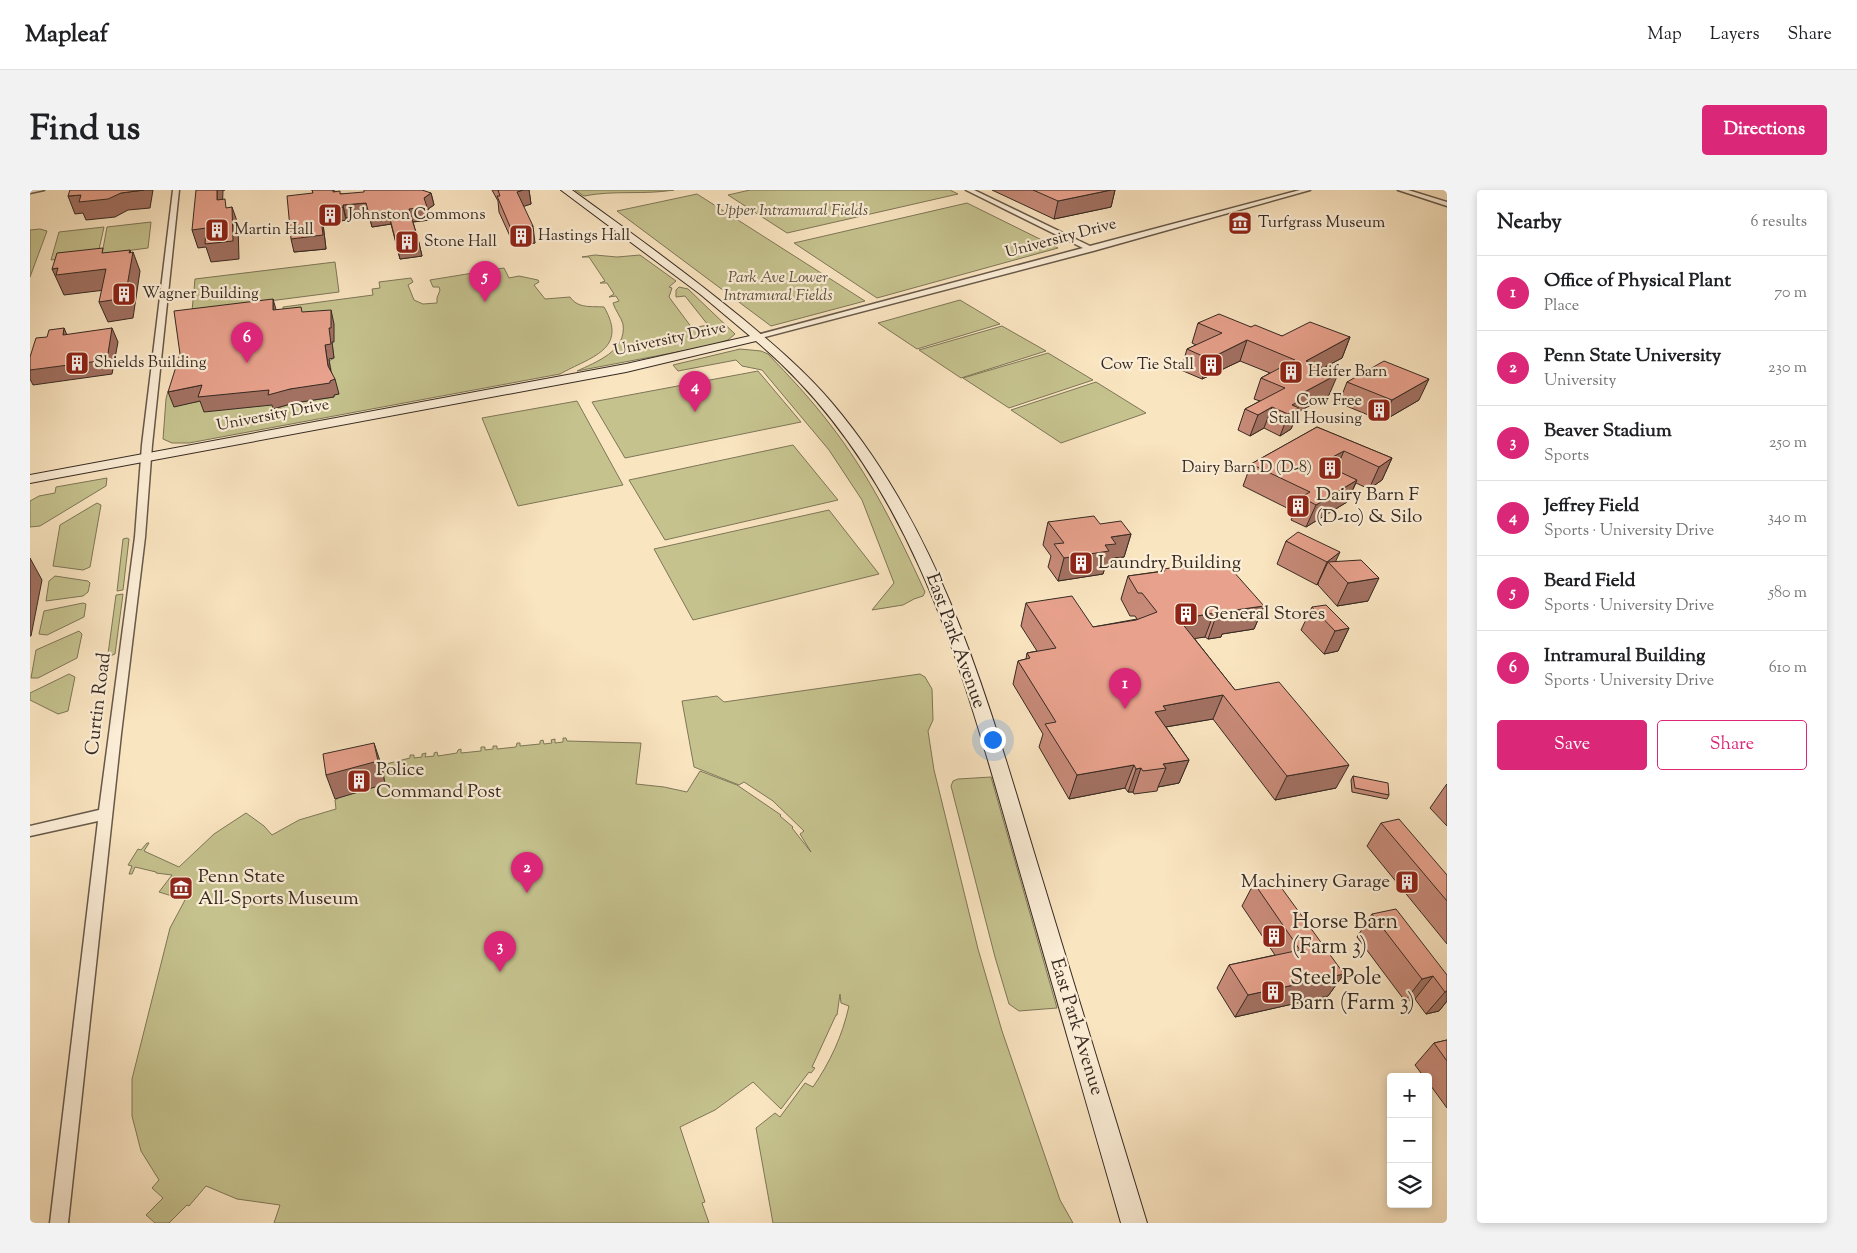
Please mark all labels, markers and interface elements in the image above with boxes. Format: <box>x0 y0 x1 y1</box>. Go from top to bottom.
text: Mapleaf <box>25 18 108 52</box>
text: Map <box>1647 22 1682 48</box>
text: Layers <box>1710 22 1760 48</box>
text: Share <box>1788 22 1832 48</box>
text: Find us <box>30 105 140 156</box>
button: Directions <box>1702 105 1827 155</box>
park label: Upper Intramural Fields <box>716 200 868 223</box>
building icon: Johnston Commons <box>317 202 343 228</box>
place label: Johnston Commons <box>347 204 486 227</box>
text: Nearby <box>1497 208 1562 238</box>
museum icon: Turfgrass Museum <box>1227 210 1253 236</box>
text: 6 results <box>1751 211 1807 234</box>
place label: Turfgrass Museum <box>1258 212 1385 235</box>
street label: University Drive <box>1003 213 1119 265</box>
building icon: Martin Hall <box>204 217 230 243</box>
place label: Martin Hall <box>234 219 314 242</box>
building icon: Hastings Hall <box>508 223 534 249</box>
place label: Hastings Hall <box>538 225 631 248</box>
building icon: Stone Hall <box>394 229 420 255</box>
place label: Stone Hall <box>424 231 497 254</box>
pin: 5 <box>469 261 501 302</box>
park label: Park Ave Lower Intramural Fields <box>723 267 833 308</box>
text: Office of Physical Plant <box>1544 268 1731 295</box>
building icon: Wagner Building <box>111 281 137 307</box>
text: 1 <box>1510 282 1516 305</box>
text: 70 m <box>1774 282 1807 305</box>
place label: Wagner Building <box>142 283 259 306</box>
text: Place <box>1544 295 1579 318</box>
street label: University Drive <box>612 317 728 363</box>
pin: 6 <box>231 322 263 363</box>
text: Penn State University <box>1544 343 1721 370</box>
building icon: Shields Building <box>64 350 90 376</box>
place label: Shields Building <box>94 352 207 375</box>
building icon: Cow Tie Stall <box>1198 352 1224 378</box>
place label: Cow Tie Stall <box>1101 354 1195 377</box>
text: 2 <box>1509 357 1517 380</box>
text: 230 m <box>1768 357 1807 380</box>
building icon: Heifer Barn <box>1278 359 1304 385</box>
place label: Heifer Barn <box>1308 361 1388 384</box>
text: University <box>1544 370 1617 393</box>
pin: 4 <box>679 371 711 412</box>
place label: Cow Free Stall Housing <box>1269 390 1362 431</box>
street label: University Drive <box>215 394 331 438</box>
building icon: Cow Free Stall Housing <box>1366 397 1392 423</box>
text: Beaver Stadium <box>1544 418 1672 445</box>
text: 3 <box>1510 432 1516 455</box>
text: 250 m <box>1769 432 1807 455</box>
text: Sports <box>1544 445 1589 468</box>
building icon: Dairy Barn D (D-8) <box>1317 455 1343 481</box>
place label: Dairy Barn D (D-8) <box>1182 457 1312 480</box>
place label: Dairy Barn F (D-10) & Silo <box>1316 482 1422 531</box>
building icon: Dairy Barn F (D-10) & Silo <box>1285 493 1311 519</box>
text: Jeffrey Field <box>1544 493 1639 520</box>
text: 4 <box>1509 507 1517 530</box>
text: 340 m <box>1768 507 1807 530</box>
text: Sports · University Drive <box>1544 520 1714 543</box>
building icon: Laundry Building <box>1068 550 1094 576</box>
place label: Laundry Building <box>1098 550 1241 577</box>
text: Beard Field <box>1544 568 1635 595</box>
street label: East Park Avenue <box>918 570 992 713</box>
text: 5 <box>1510 582 1516 605</box>
text: 580 m <box>1768 582 1807 605</box>
text: Sports · University Drive <box>1544 595 1714 618</box>
building icon: General Stores <box>1173 601 1199 627</box>
place label: General Stores <box>1204 601 1325 628</box>
text: Intramural Building <box>1544 643 1705 670</box>
street label: Curtin Road <box>79 651 119 757</box>
text: 6 <box>1509 657 1517 680</box>
text: 610 m <box>1769 657 1807 680</box>
pin: 1 <box>1109 668 1141 709</box>
text: Sports · University Drive <box>1544 670 1714 693</box>
button: Save <box>1497 720 1647 770</box>
button: Share <box>1657 720 1807 770</box>
your location <box>980 727 1006 753</box>
place label: Police Command Post <box>376 757 502 806</box>
building icon: Police Command Post <box>346 768 372 794</box>
pin: 2 <box>511 852 543 893</box>
place label: Penn State All-Sports Museum <box>198 864 359 913</box>
place label: Machinery Garage <box>1241 869 1390 896</box>
building icon: Machinery Garage <box>1394 869 1420 895</box>
museum icon: Penn State All-Sports Museum <box>168 875 194 901</box>
place label: Horse Barn (Farm 3) <box>1292 907 1398 964</box>
building icon: Horse Barn (Farm 3) <box>1261 923 1287 949</box>
pin: 3 <box>484 931 516 972</box>
street label: East Park Avenue <box>1042 955 1110 1099</box>
place label: Steel Pole Barn (Farm 3) <box>1290 963 1415 1020</box>
building icon: Steel Pole Barn (Farm 3) <box>1260 979 1286 1005</box>
map controls <box>1387 1073 1432 1208</box>
button: + <box>1387 1073 1432 1118</box>
button: − <box>1387 1118 1432 1163</box>
button: layers <box>1387 1163 1432 1208</box>

